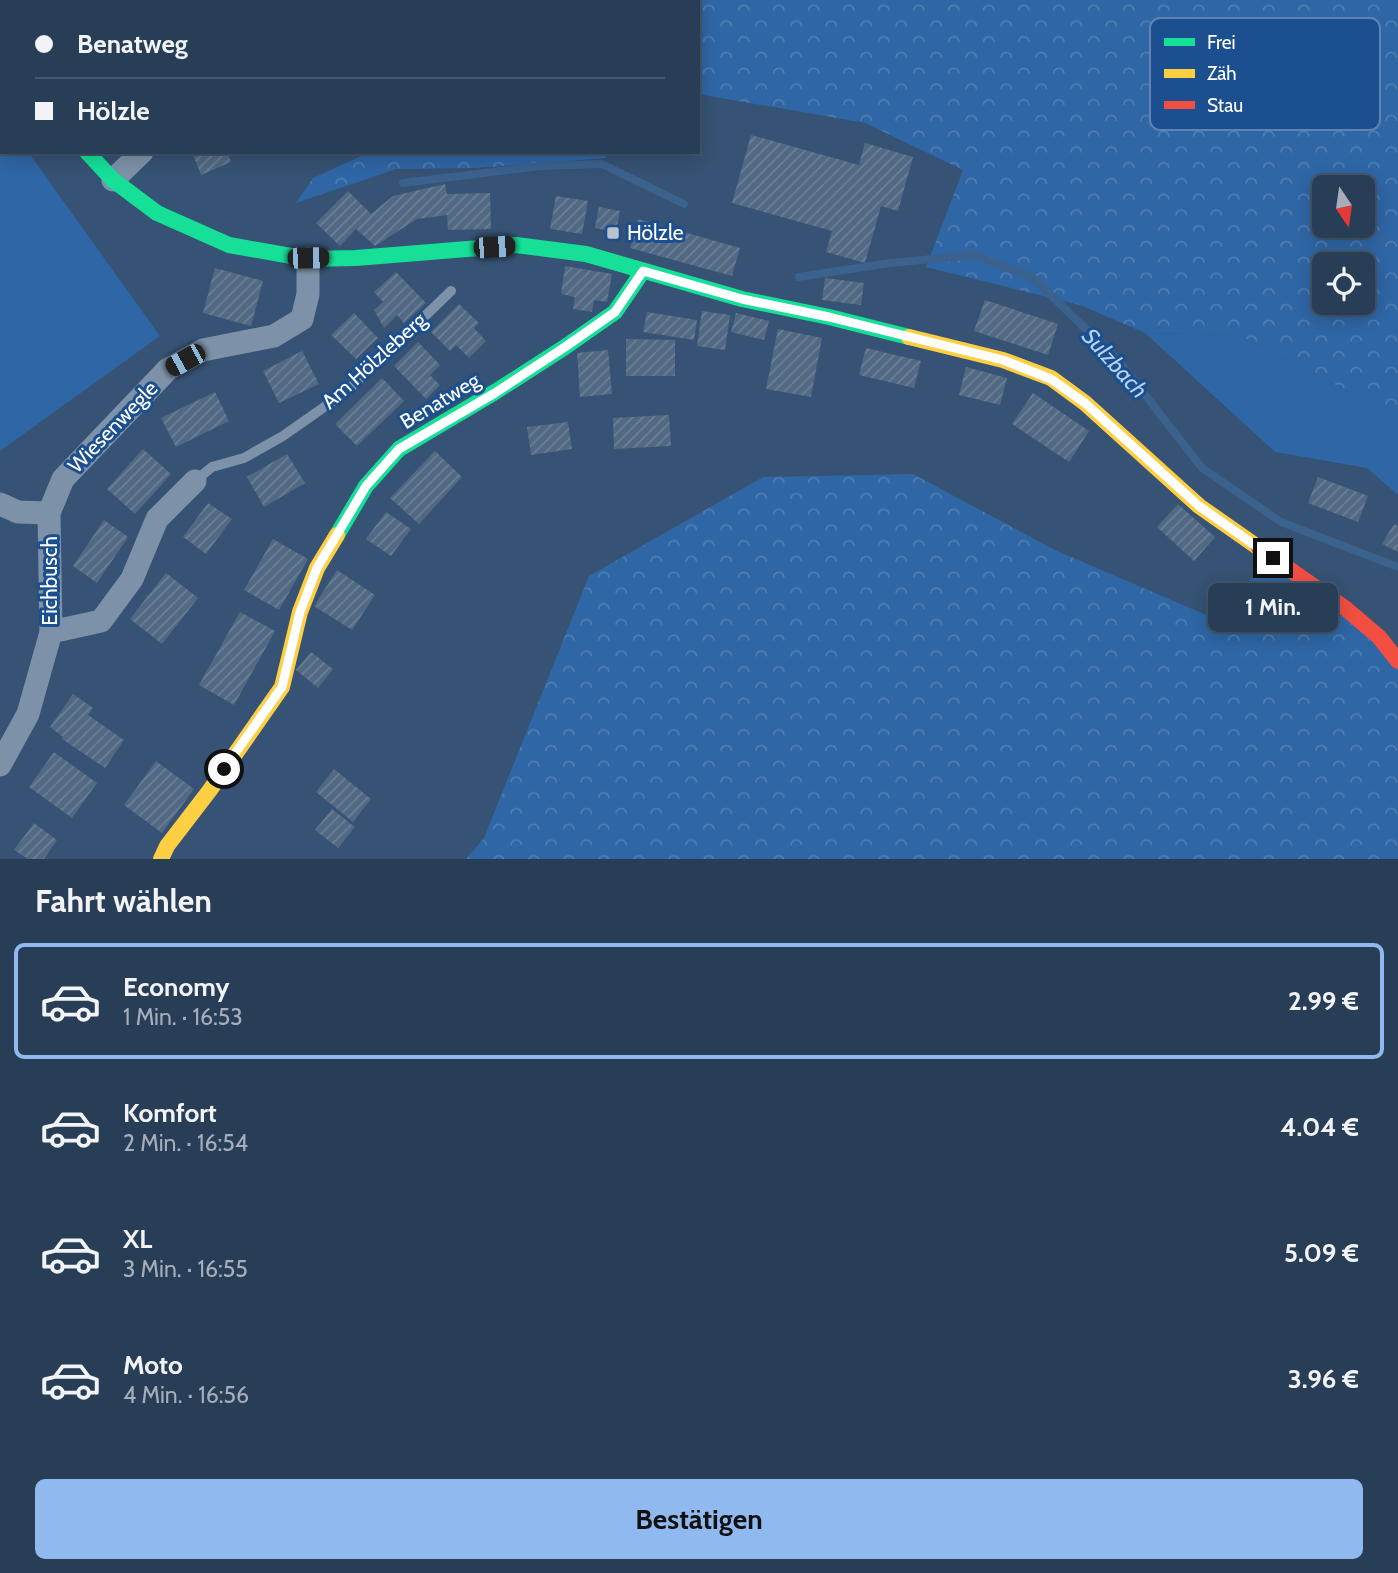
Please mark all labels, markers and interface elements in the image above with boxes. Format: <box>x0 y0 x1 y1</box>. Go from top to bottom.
legend <box>1150 18 1380 130</box>
text: Benatweg <box>77 28 188 60</box>
text: Frei <box>1207 31 1236 54</box>
text: Zäh <box>1207 62 1237 85</box>
text: Stau <box>1207 94 1243 117</box>
text: Hölzle <box>77 95 150 127</box>
north arrow <box>1312 175 1376 238</box>
map controls <box>1312 175 1375 315</box>
place label: Hölzle <box>627 220 684 245</box>
marker: Hölzle <box>605 225 621 241</box>
car <box>473 235 516 259</box>
car <box>287 247 330 269</box>
button: locate <box>1312 252 1375 315</box>
street label: Am Hölzleberg <box>316 307 431 414</box>
water label: Sulzbach <box>1076 322 1154 404</box>
car <box>162 341 209 379</box>
street label: Benatweg <box>395 367 484 434</box>
street label: Wiesenwegle <box>63 375 163 478</box>
street label: Eichbusch <box>37 536 62 626</box>
route end <box>1257 542 1289 574</box>
callout: 1 Min. <box>1208 582 1338 632</box>
text: 1 Min. <box>1245 593 1301 621</box>
route start <box>208 753 240 785</box>
text: Fahrt wählen <box>35 881 212 920</box>
icon: car <box>39 970 102 1033</box>
text: Economy <box>123 971 229 1003</box>
text: 2.99 € <box>1288 985 1359 1017</box>
text: 1 Min. · 16:53 <box>123 1003 243 1031</box>
icon: car <box>39 1096 102 1159</box>
text: Komfort <box>123 1097 217 1129</box>
text: 4.04 € <box>1280 1111 1359 1143</box>
text: 2 Min. · 16:54 <box>123 1129 248 1157</box>
icon: car <box>39 1222 102 1285</box>
text: XL <box>123 1223 152 1255</box>
text: 5.09 € <box>1284 1237 1359 1269</box>
text: 3 Min. · 16:55 <box>123 1255 248 1283</box>
icon: car <box>39 1348 102 1411</box>
text: Moto <box>123 1349 183 1381</box>
text: 3.96 € <box>1288 1363 1359 1395</box>
text: 4 Min. · 16:56 <box>123 1381 249 1409</box>
button: Bestätigen <box>35 1479 1363 1559</box>

